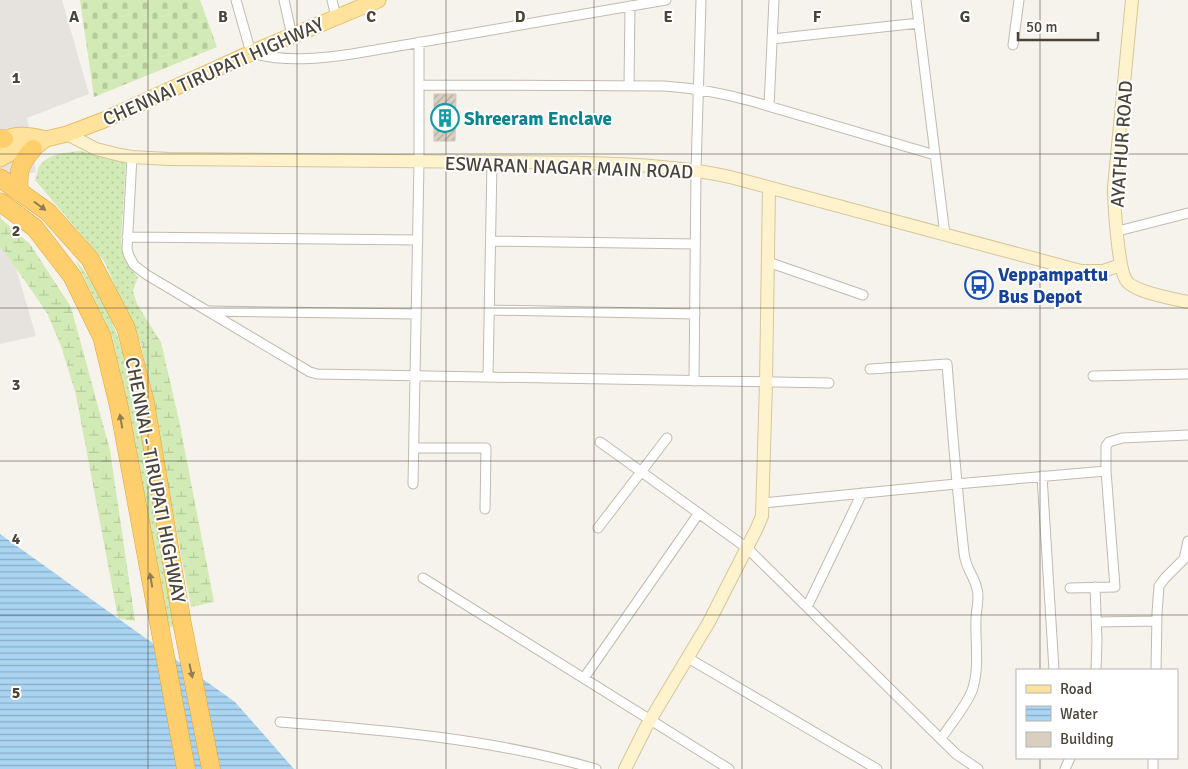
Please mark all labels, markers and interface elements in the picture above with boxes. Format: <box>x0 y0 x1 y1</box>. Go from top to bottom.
text: A <box>69 7 80 27</box>
text: B <box>218 7 228 27</box>
text: C <box>366 7 376 27</box>
text: D <box>515 7 526 27</box>
text: E <box>663 7 673 27</box>
text: F <box>813 7 822 27</box>
text: G <box>960 7 970 27</box>
scale bar <box>1018 10 1098 42</box>
street label: CHENNAI TIRUPATI HIGHWAY <box>99 12 328 132</box>
text: 50 m <box>1026 18 1057 36</box>
text: 1 <box>12 68 21 88</box>
street label: AYATHUR ROAD <box>1106 80 1138 208</box>
building icon: Shreeram Enclave <box>430 103 460 133</box>
place label: Shreeram Enclave <box>464 107 612 131</box>
street label: ESWARAN NAGAR MAIN ROAD <box>444 152 694 184</box>
one-way arrow <box>33 201 46 211</box>
text: 2 <box>12 221 20 241</box>
place label: Veppampattu Bus Depot <box>998 263 1108 309</box>
bus stop icon: Veppampattu Bus Depot <box>964 270 994 300</box>
street label: CHENNAI - TIRUPATI HIGHWAY <box>119 355 191 606</box>
text: 3 <box>12 375 20 395</box>
one-way arrow <box>117 413 125 428</box>
text: 4 <box>12 529 21 549</box>
one-way arrow <box>146 572 154 588</box>
one-way arrow <box>188 663 196 679</box>
legend <box>1016 669 1178 759</box>
text: Road <box>1060 680 1092 698</box>
text: 5 <box>12 683 20 703</box>
text: Water <box>1060 705 1098 723</box>
text: Building <box>1060 730 1114 748</box>

